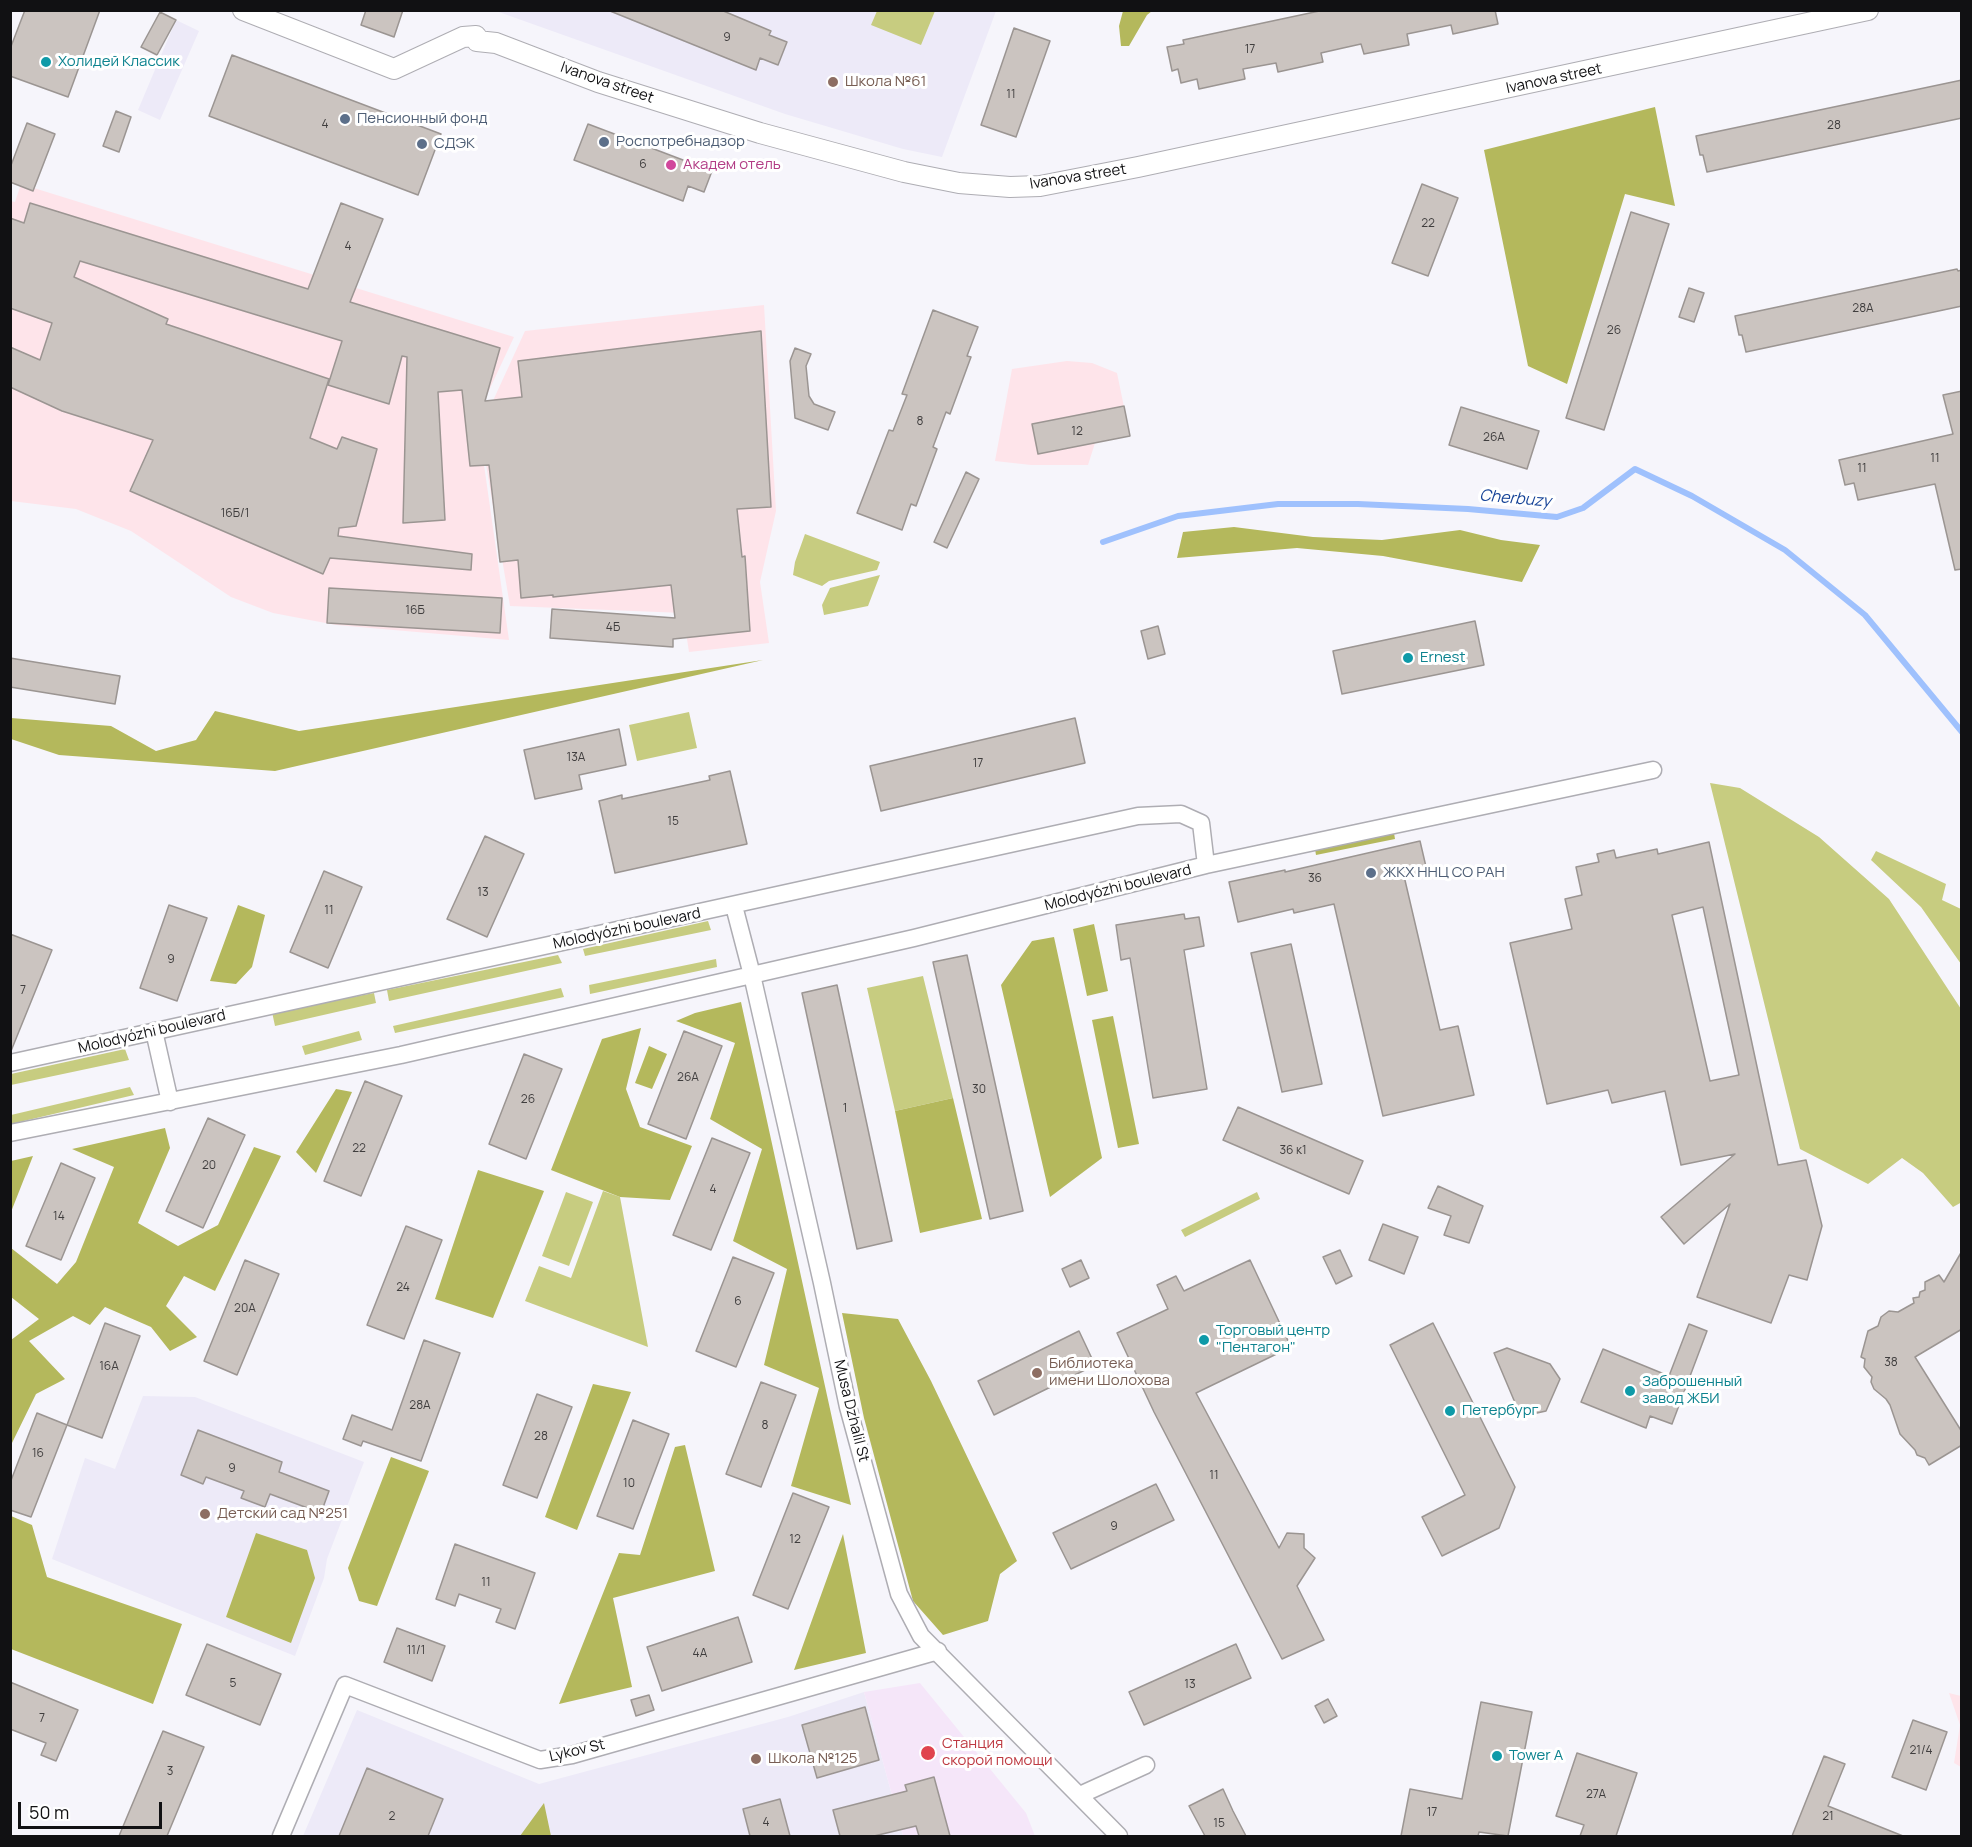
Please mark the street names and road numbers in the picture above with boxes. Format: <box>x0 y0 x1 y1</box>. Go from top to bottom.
street label: Ivanova street <box>558 59 656 107</box>
street label: Ivanova street <box>1504 60 1604 98</box>
street label: Ivanova street <box>1028 160 1128 194</box>
street label: Molodyózhi boulevard <box>1043 861 1193 915</box>
street label: Molodyózhi boulevard <box>551 905 703 953</box>
street label: Molodyózhi boulevard <box>77 1006 227 1058</box>
street label: Musa Dzhalil St <box>830 1358 872 1464</box>
street label: Lykov St <box>547 1736 607 1766</box>

